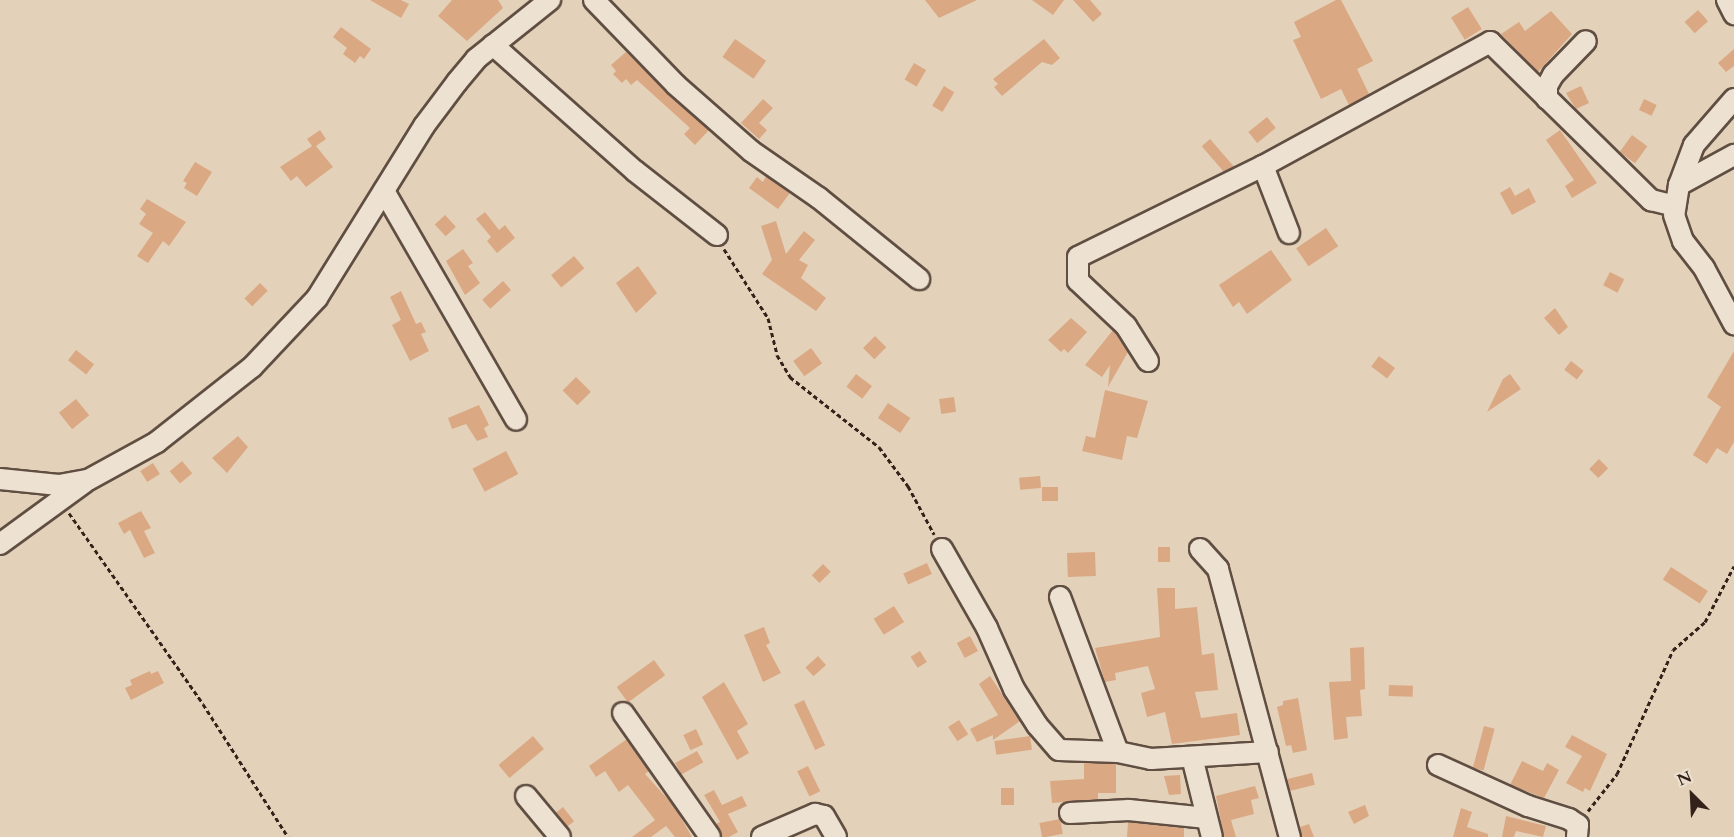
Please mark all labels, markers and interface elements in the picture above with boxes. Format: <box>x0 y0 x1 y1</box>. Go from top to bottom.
north arrow <box>1662 765 1722 825</box>
text: N <box>1674 766 1695 791</box>

